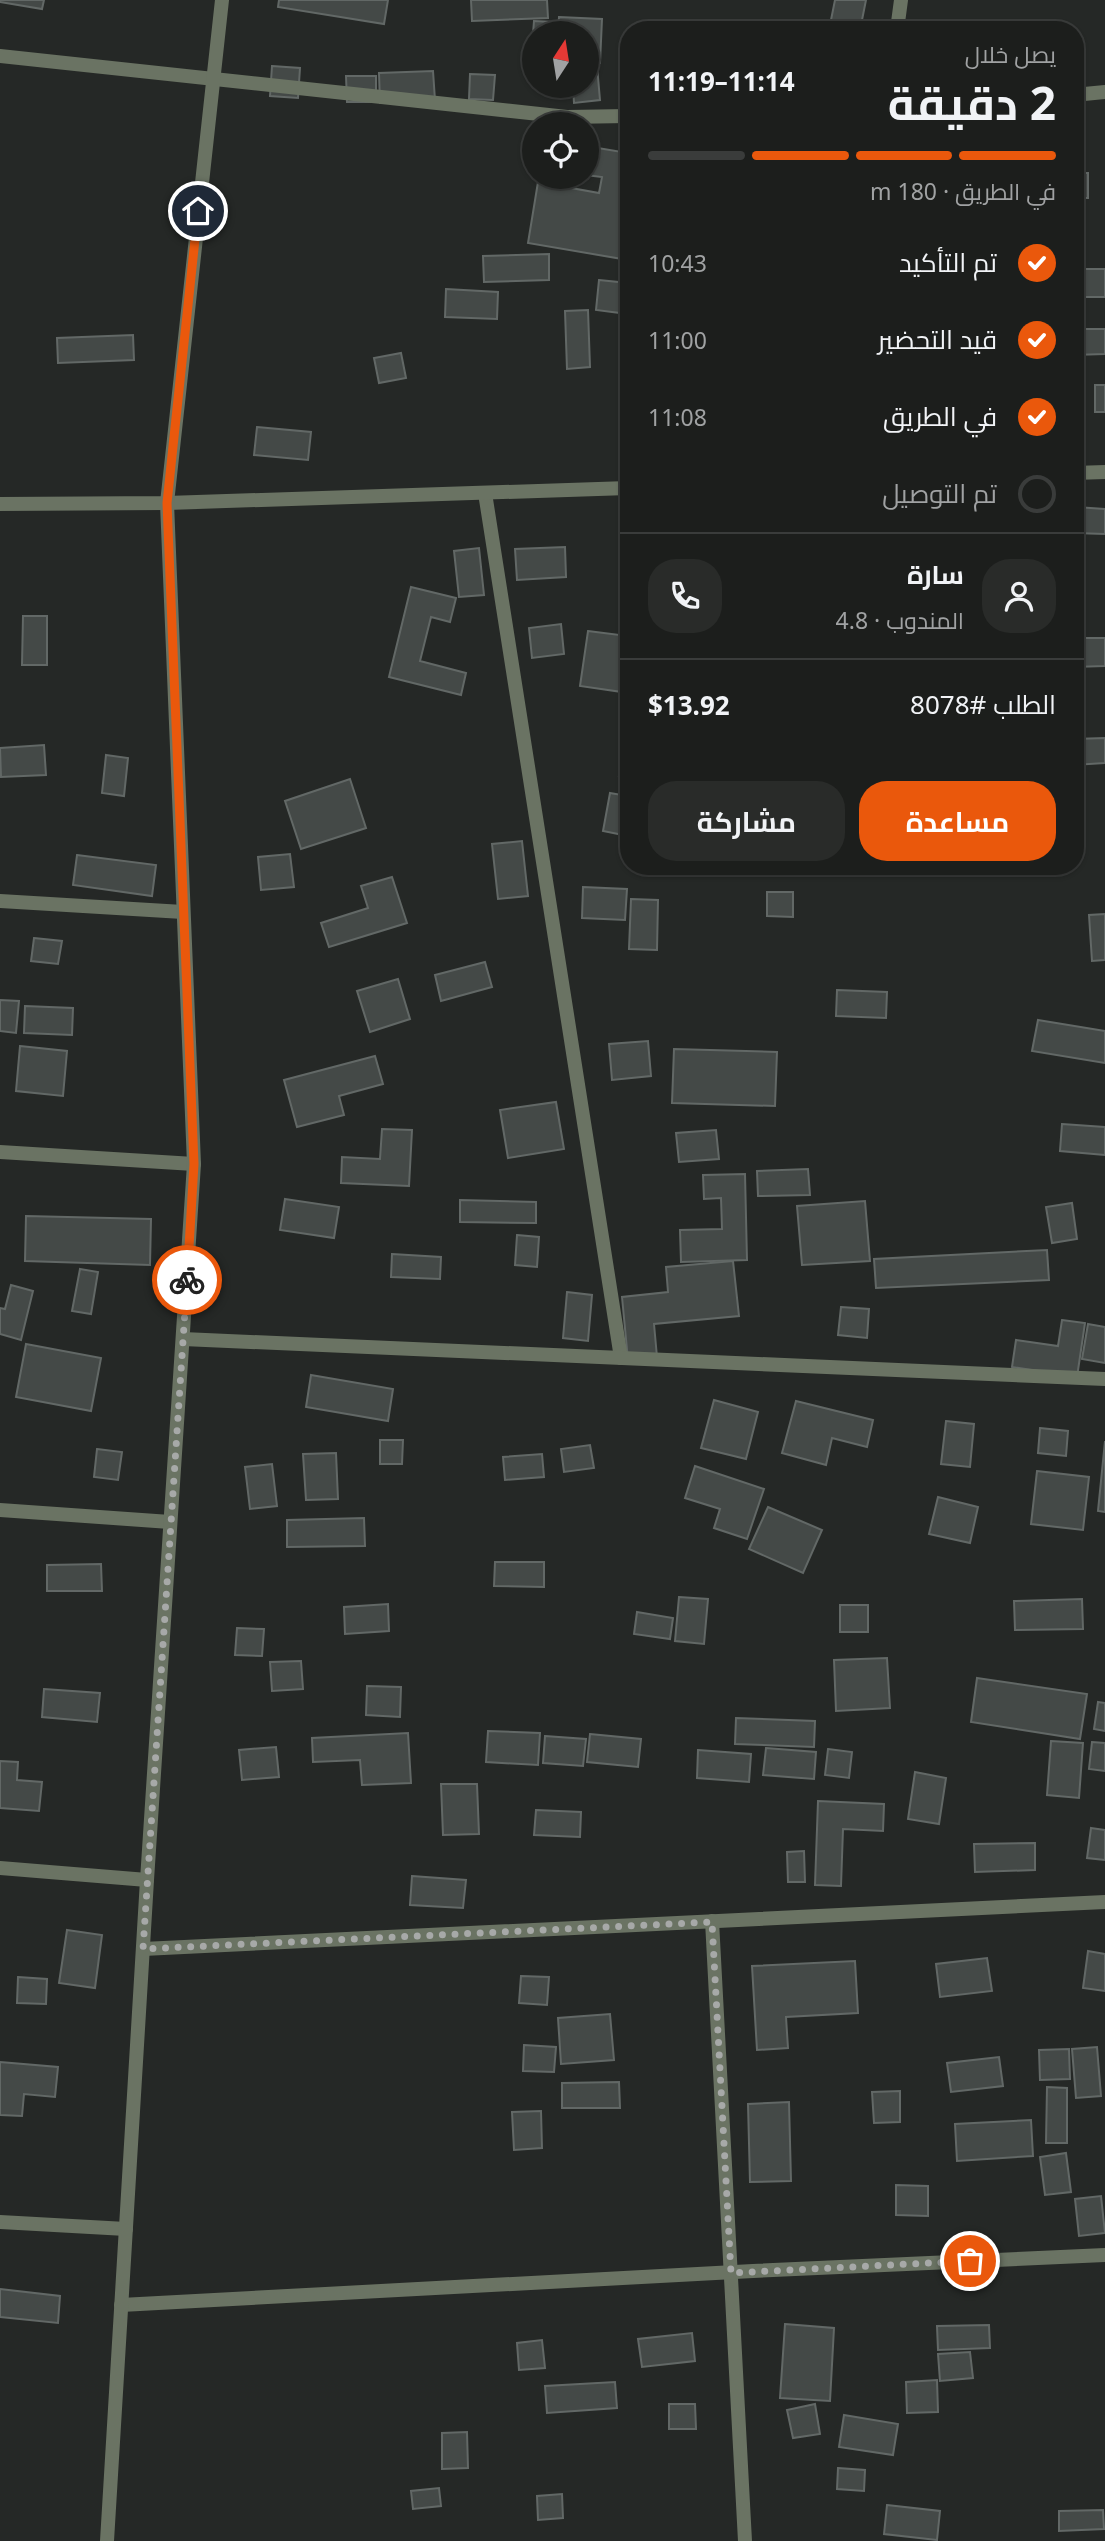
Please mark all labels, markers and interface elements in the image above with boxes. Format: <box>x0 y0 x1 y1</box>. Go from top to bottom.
north arrow <box>522 21 598 98</box>
map controls <box>522 21 599 189</box>
text: يصل خلال <box>965 38 1056 70</box>
text: 11:14–11:19 <box>648 63 795 99</box>
text: 2 دقيقة <box>888 71 1056 133</box>
button: locate <box>522 112 599 189</box>
text: في الطريق · 180 m <box>870 175 1056 207</box>
pin <box>168 181 228 241</box>
icon: home <box>179 192 217 230</box>
text: تم التأكيد <box>899 244 997 280</box>
icon: check <box>1018 244 1056 282</box>
text: 10:43 <box>648 247 707 279</box>
text: قيد التحضير <box>878 321 997 357</box>
icon: check <box>1018 321 1056 359</box>
text: 11:00 <box>648 324 707 356</box>
text: في الطريق <box>883 398 997 434</box>
icon: check <box>1018 398 1056 436</box>
text: 11:08 <box>648 401 707 433</box>
text: تم التوصيل <box>882 475 997 511</box>
text: سارة <box>907 556 964 592</box>
button: phone <box>648 559 722 633</box>
button: person <box>982 559 1056 633</box>
text: المندوب · 4.8 <box>836 604 964 636</box>
text: الطلب #8078 <box>910 686 1056 722</box>
text: $13.92 <box>648 687 730 723</box>
button: مشاركة <box>648 781 845 861</box>
button: مساعدة <box>859 781 1056 861</box>
courier <box>152 1245 222 1315</box>
icon: bike <box>168 1261 206 1299</box>
pin <box>940 2231 1000 2291</box>
icon: bag <box>951 2242 989 2280</box>

